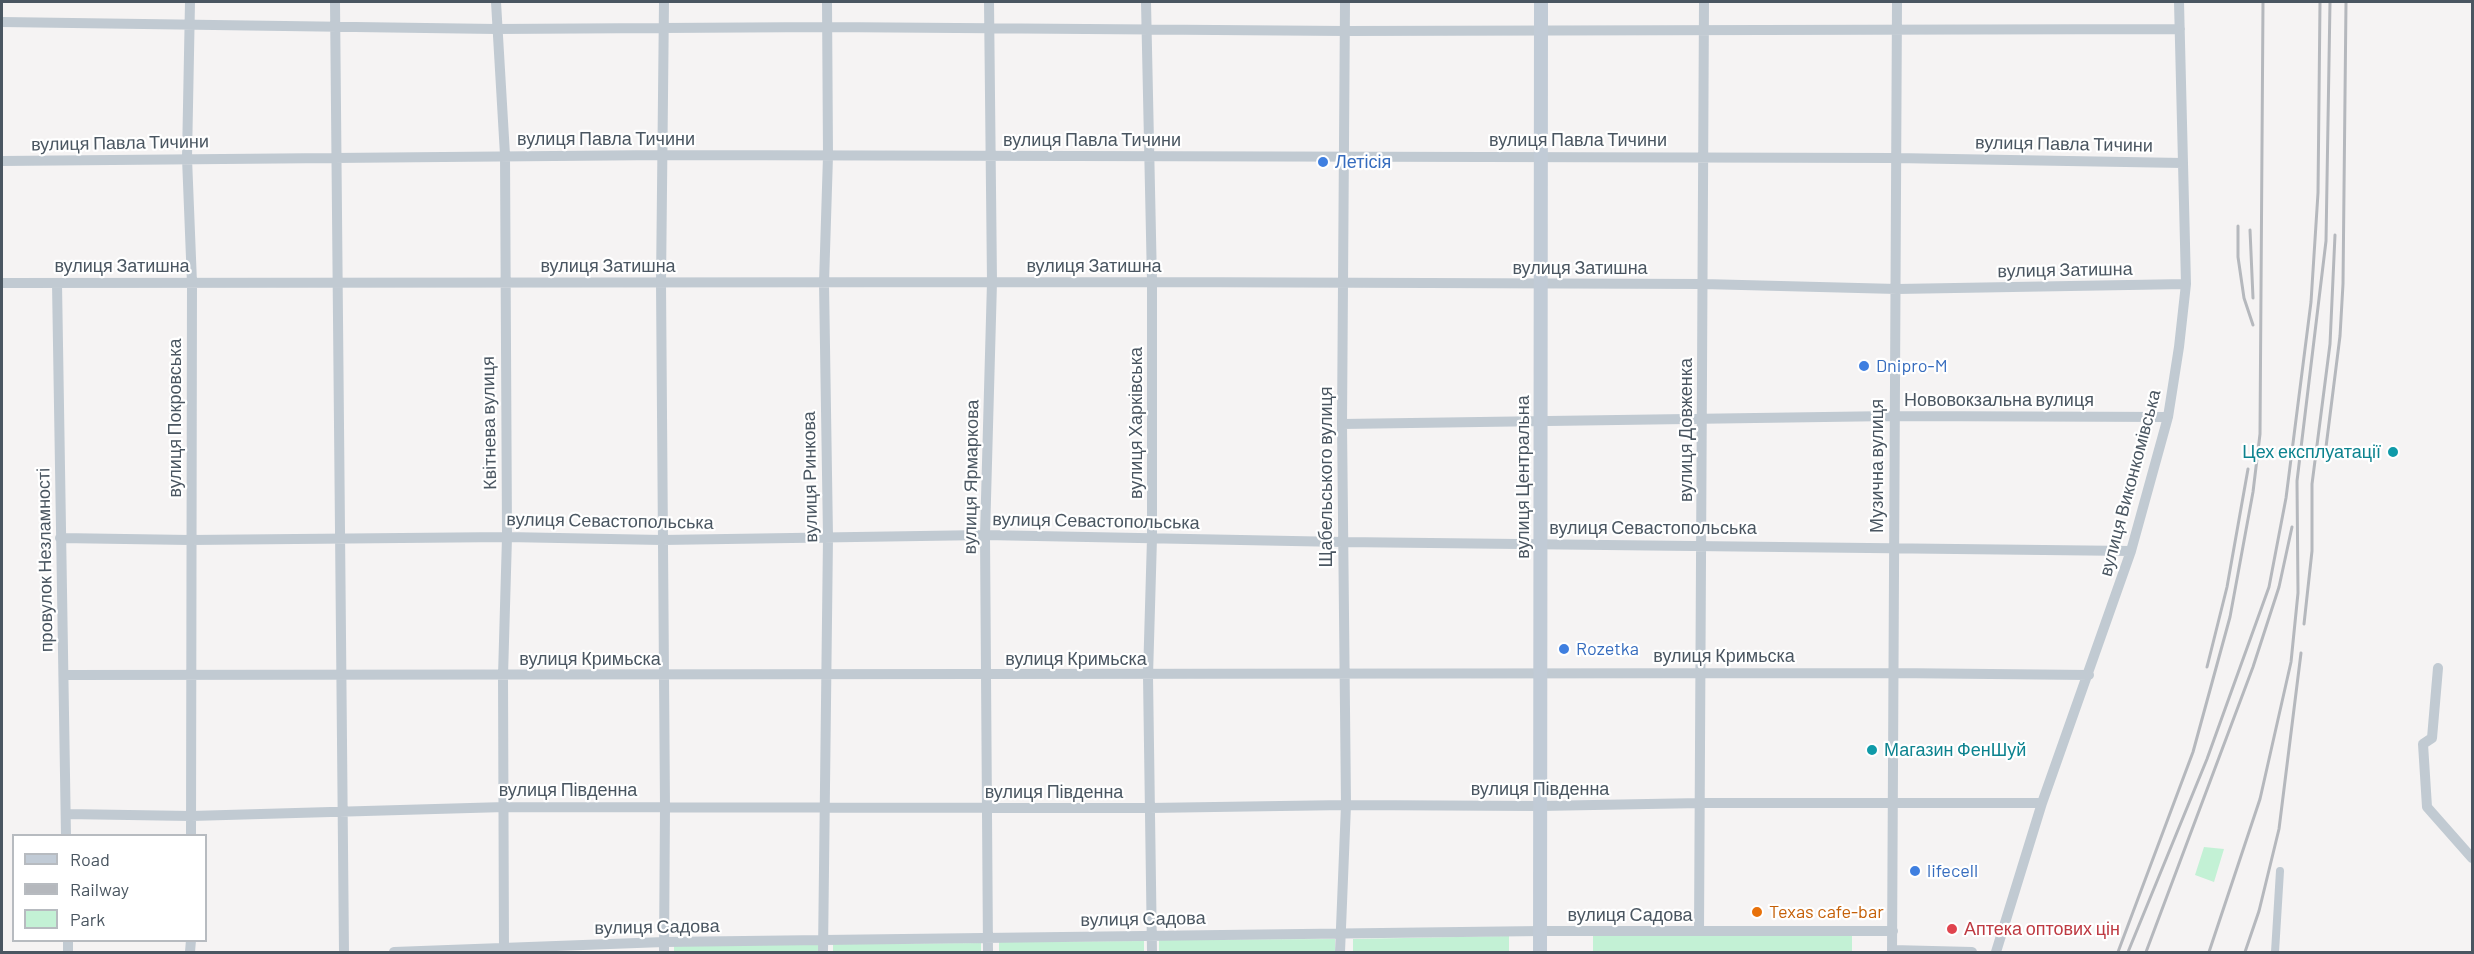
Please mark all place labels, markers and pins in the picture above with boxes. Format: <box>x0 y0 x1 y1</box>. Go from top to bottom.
place label: Летісія <box>1335 151 1391 173</box>
marker: Летісія <box>1316 155 1330 169</box>
place label: Dnipro-M <box>1876 355 1948 377</box>
marker: Dnipro-M <box>1857 359 1871 373</box>
place label: Цех експлуатації <box>2242 441 2381 463</box>
marker: Цех експлуатації <box>2386 445 2400 459</box>
place label: Rozetka <box>1576 638 1639 660</box>
marker: Rozetka <box>1557 642 1571 656</box>
place label: Магазин ФенШуй <box>1884 739 2026 761</box>
marker: Магазин ФенШуй <box>1865 743 1879 757</box>
place label: lifecell <box>1927 860 1978 882</box>
marker: lifecell <box>1908 864 1922 878</box>
place label: Texas cafe-bar <box>1769 901 1884 923</box>
marker: Texas cafe-bar <box>1750 905 1764 919</box>
place label: Аптека оптових цін <box>1964 918 2120 940</box>
marker: Аптека оптових цін <box>1945 922 1959 936</box>

